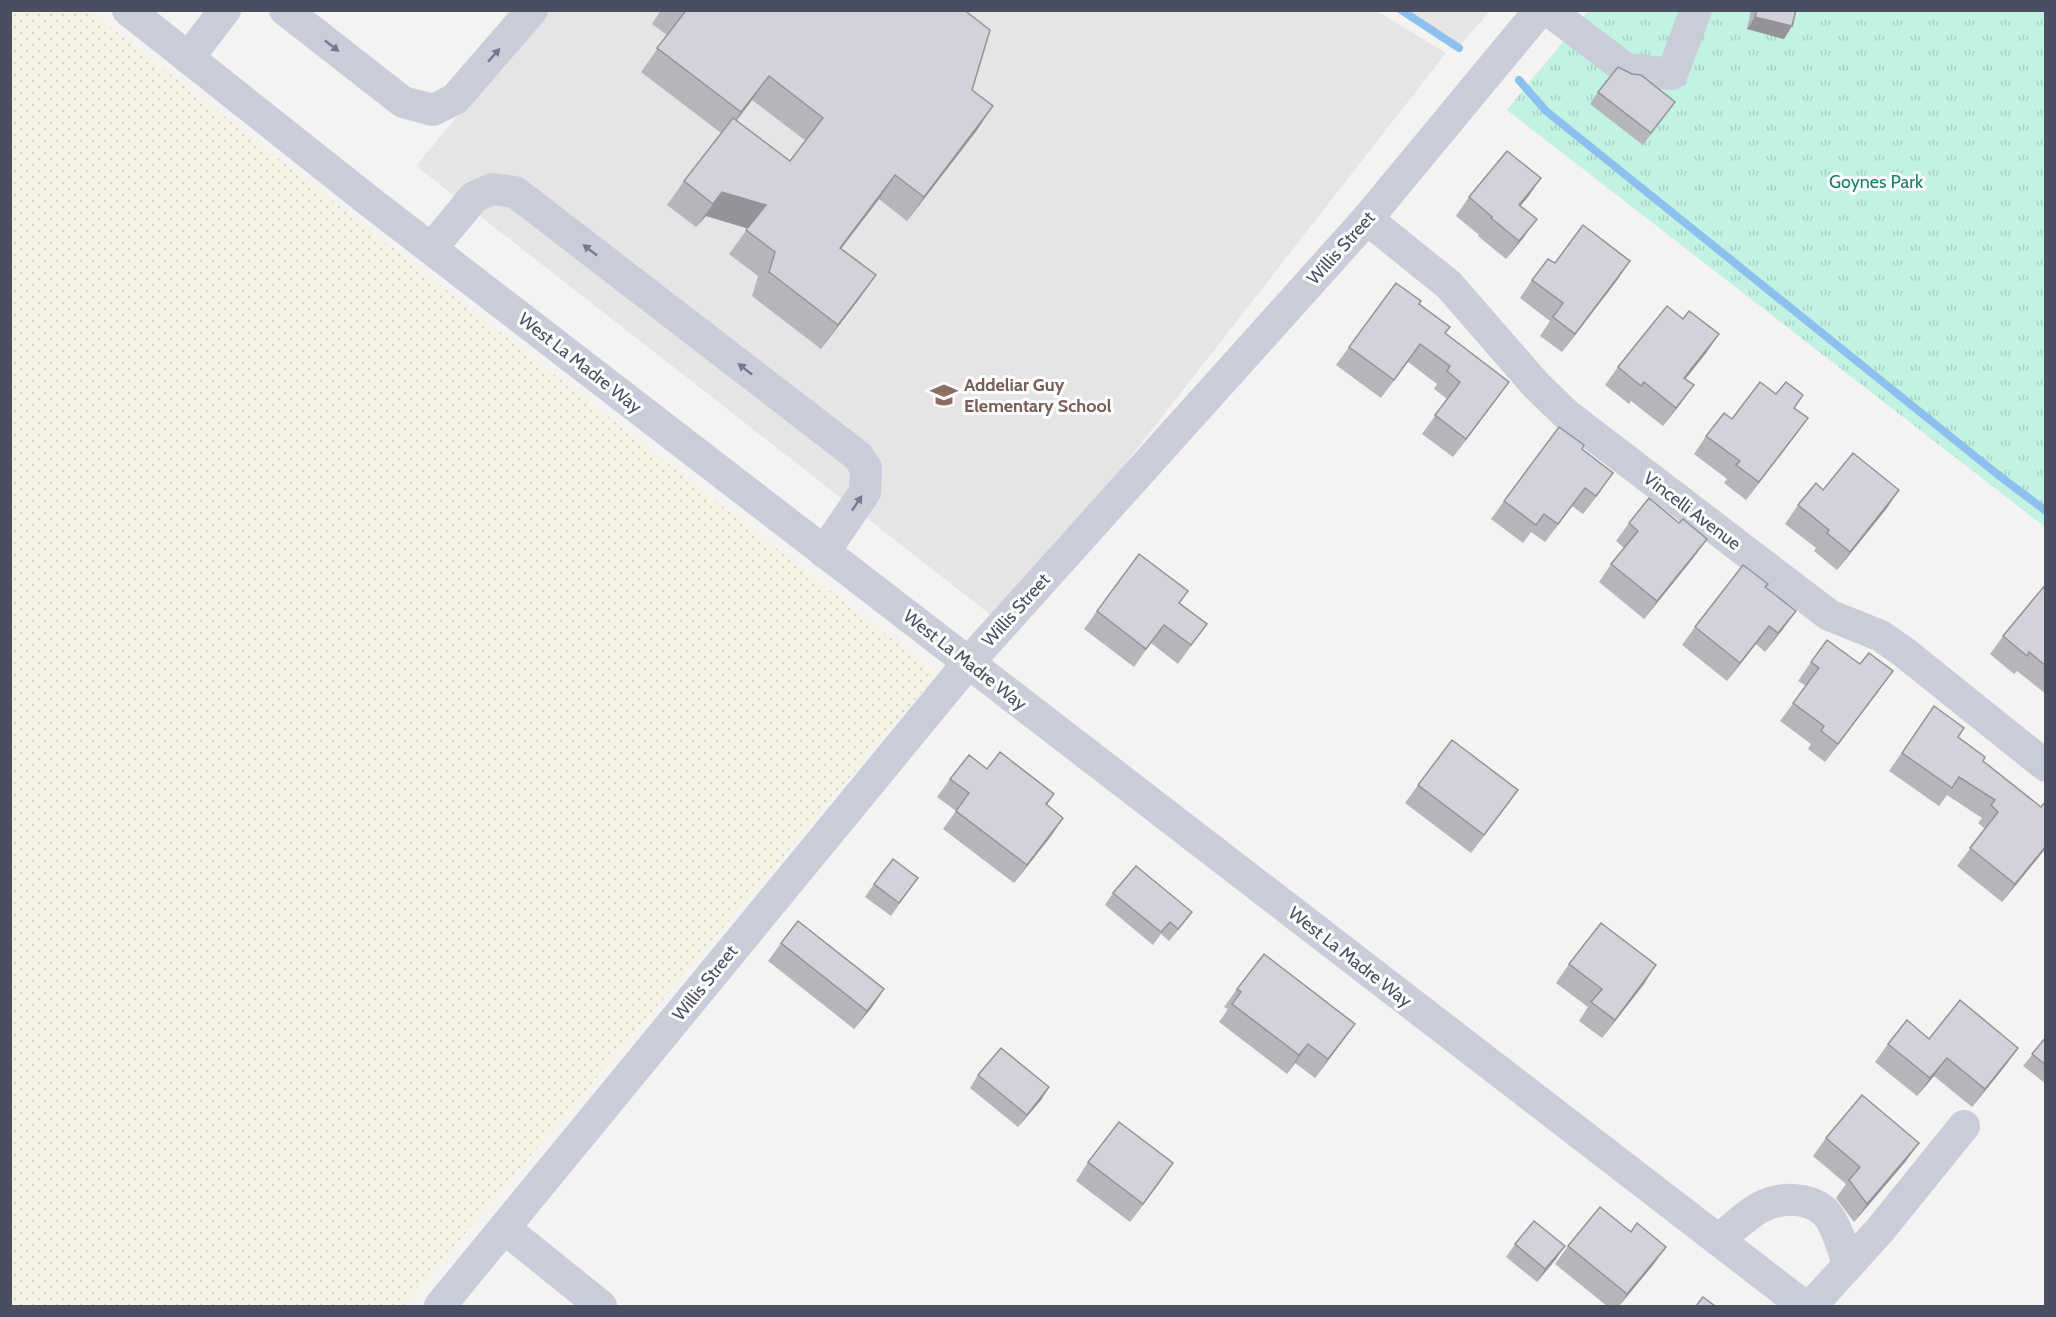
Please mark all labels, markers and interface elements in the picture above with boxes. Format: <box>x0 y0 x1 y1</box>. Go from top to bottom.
one-way arrow <box>324 40 339 52</box>
one-way arrow <box>487 47 500 63</box>
park label: Goynes Park <box>1829 171 1924 193</box>
street label: Willis Street <box>1302 207 1380 289</box>
one-way arrow <box>583 245 598 257</box>
street label: West La Madre Way <box>514 308 646 418</box>
one-way arrow <box>737 363 753 375</box>
place label: Addeliar Guy Elementary School <box>964 374 1112 417</box>
school or university icon: Addeliar Guy Elementary School <box>929 380 959 410</box>
street label: Vincelli Avenue <box>1639 467 1745 555</box>
one-way arrow <box>851 496 863 512</box>
street label: Willis Street <box>977 569 1055 651</box>
street label: West La Madre Way <box>899 605 1031 715</box>
street label: West La Madre Way <box>1284 902 1416 1012</box>
street label: Willis Street <box>668 941 742 1025</box>

